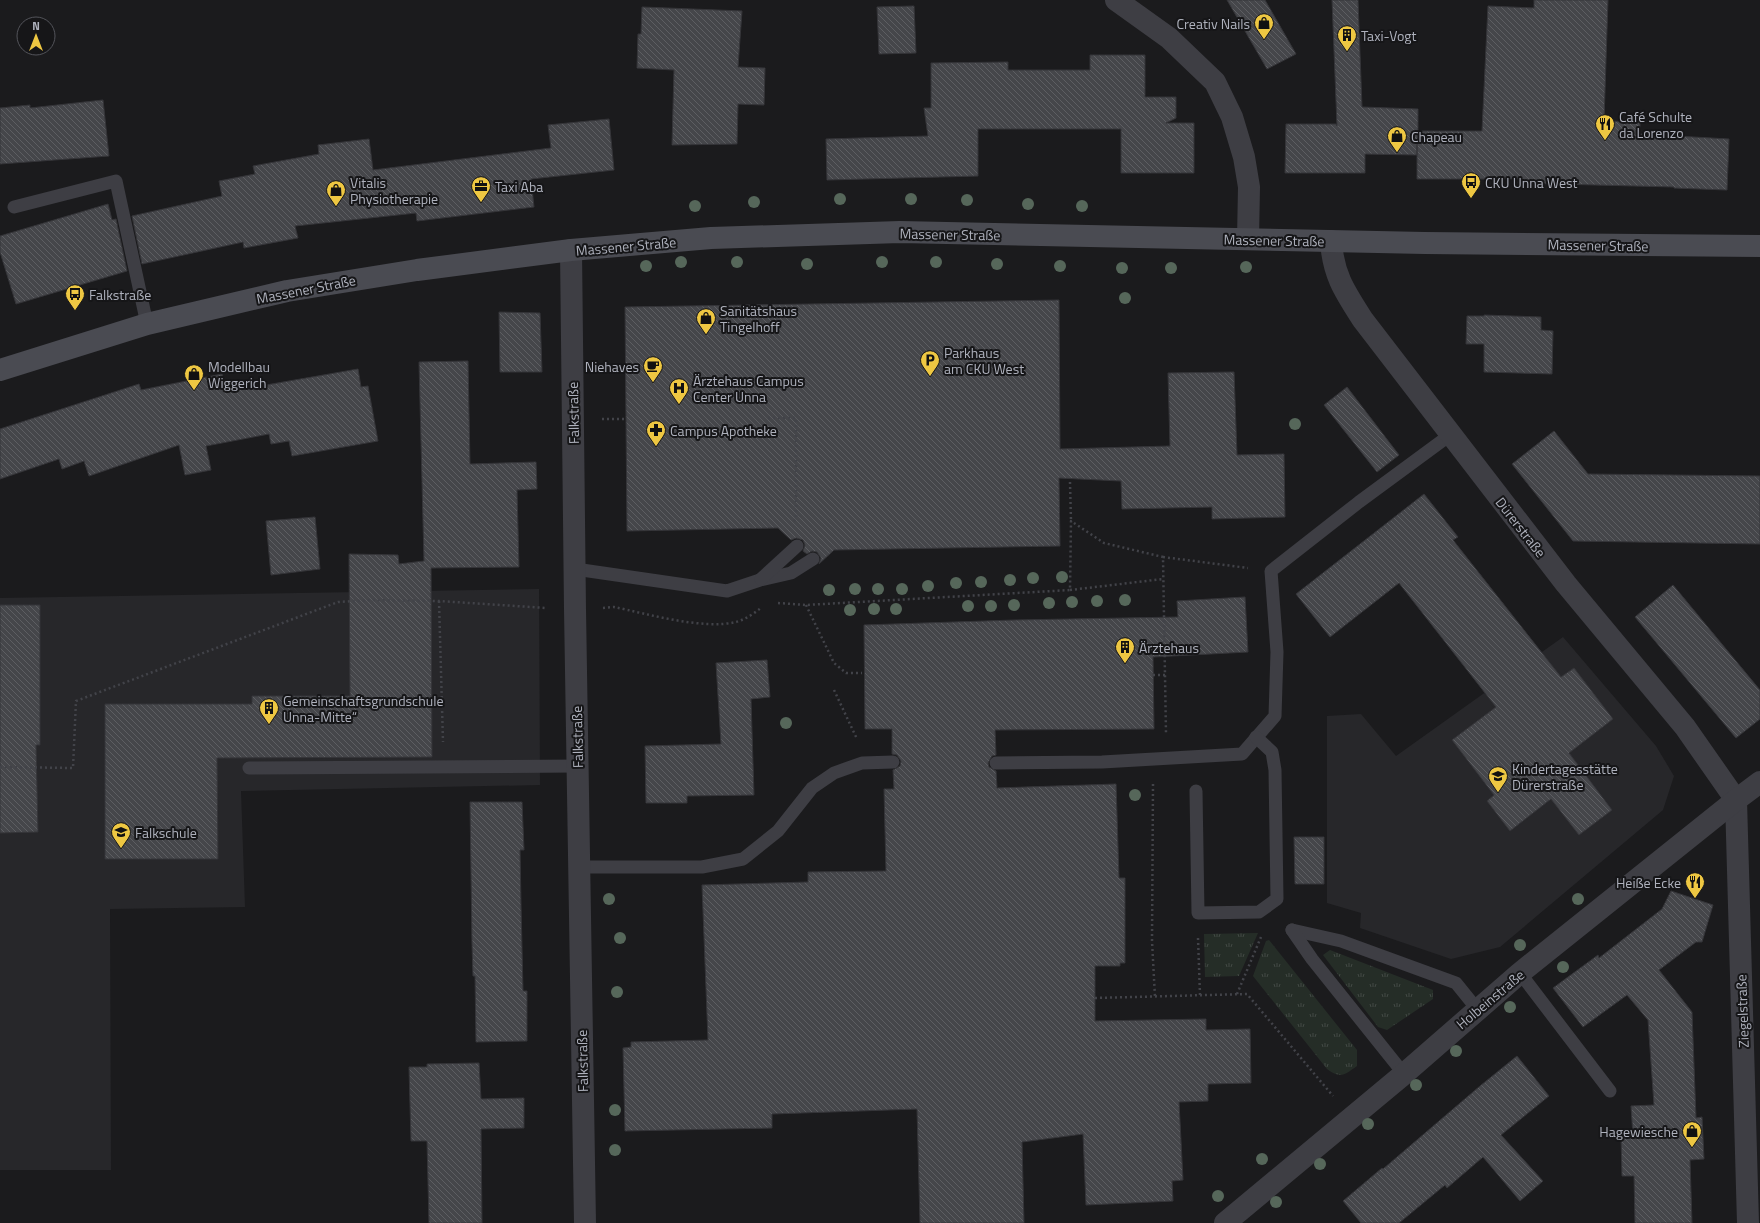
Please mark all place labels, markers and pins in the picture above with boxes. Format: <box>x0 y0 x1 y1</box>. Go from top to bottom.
shop icon: Creativ Nails <box>1253 12 1275 40</box>
place label: Creativ Nails <box>1177 13 1250 34</box>
building icon: Taxi-Vogt <box>1336 24 1358 52</box>
place label: Taxi-Vogt <box>1361 25 1417 46</box>
place label: Café Schulte da Lorenzo <box>1619 106 1692 143</box>
restaurant icon: Café Schulte da Lorenzo <box>1594 113 1616 141</box>
shop icon: Chapeau <box>1386 125 1408 153</box>
place label: Chapeau <box>1411 126 1462 147</box>
bus stop icon: CKU Unna West <box>1460 171 1482 199</box>
place label: Vitalis Physiotherapie <box>350 172 438 209</box>
place label: CKU Unna West <box>1485 172 1578 193</box>
office icon: Taxi Aba <box>470 175 492 203</box>
place label: Taxi Aba <box>495 176 543 197</box>
shop icon: Vitalis Physiotherapie <box>325 179 347 207</box>
bus stop icon: Falkstraße <box>64 283 86 311</box>
place label: Falkstraße <box>89 284 151 305</box>
place label: Sanitätshaus Tingelhoff <box>720 300 797 337</box>
shop icon: Sanitätshaus Tingelhoff <box>695 307 717 335</box>
place label: Parkhaus am CKU West <box>944 342 1024 379</box>
parking icon: Parkhaus am CKU West <box>919 349 941 377</box>
cafe icon: Niehaves <box>642 355 664 383</box>
place label: Modellbau Wiggerich <box>208 356 270 393</box>
place label: Niehaves <box>585 356 639 377</box>
shop icon: Modellbau Wiggerich <box>183 363 205 391</box>
place label: Ärztehaus Campus Center Unna <box>693 370 804 407</box>
hospital icon: Ärztehaus Campus Center Unna <box>668 377 690 405</box>
pharmacy icon: Campus Apotheke <box>645 419 667 447</box>
place label: Campus Apotheke <box>670 420 777 441</box>
building icon: Ärztehaus <box>1114 636 1136 664</box>
place label: Ärztehaus <box>1139 637 1199 658</box>
place label: Gemeinschaftsgrundschule Unna-Mitte“ <box>283 690 443 727</box>
building icon: Gemeinschaftsgrundschule Unna-Mitte“ <box>258 697 280 725</box>
place label: Kindertagesstätte Dürerstraße <box>1512 758 1618 795</box>
school or university icon: Kindertagesstätte Dürerstraße <box>1487 765 1509 793</box>
school or university icon: Falkschule <box>110 821 132 849</box>
place label: Falkschule <box>135 822 197 843</box>
restaurant icon: Heiße Ecke <box>1684 871 1706 899</box>
place label: Heiße Ecke <box>1616 872 1681 893</box>
shop icon: Hagewiesche <box>1681 1120 1703 1148</box>
place label: Hagewiesche <box>1599 1121 1678 1142</box>

